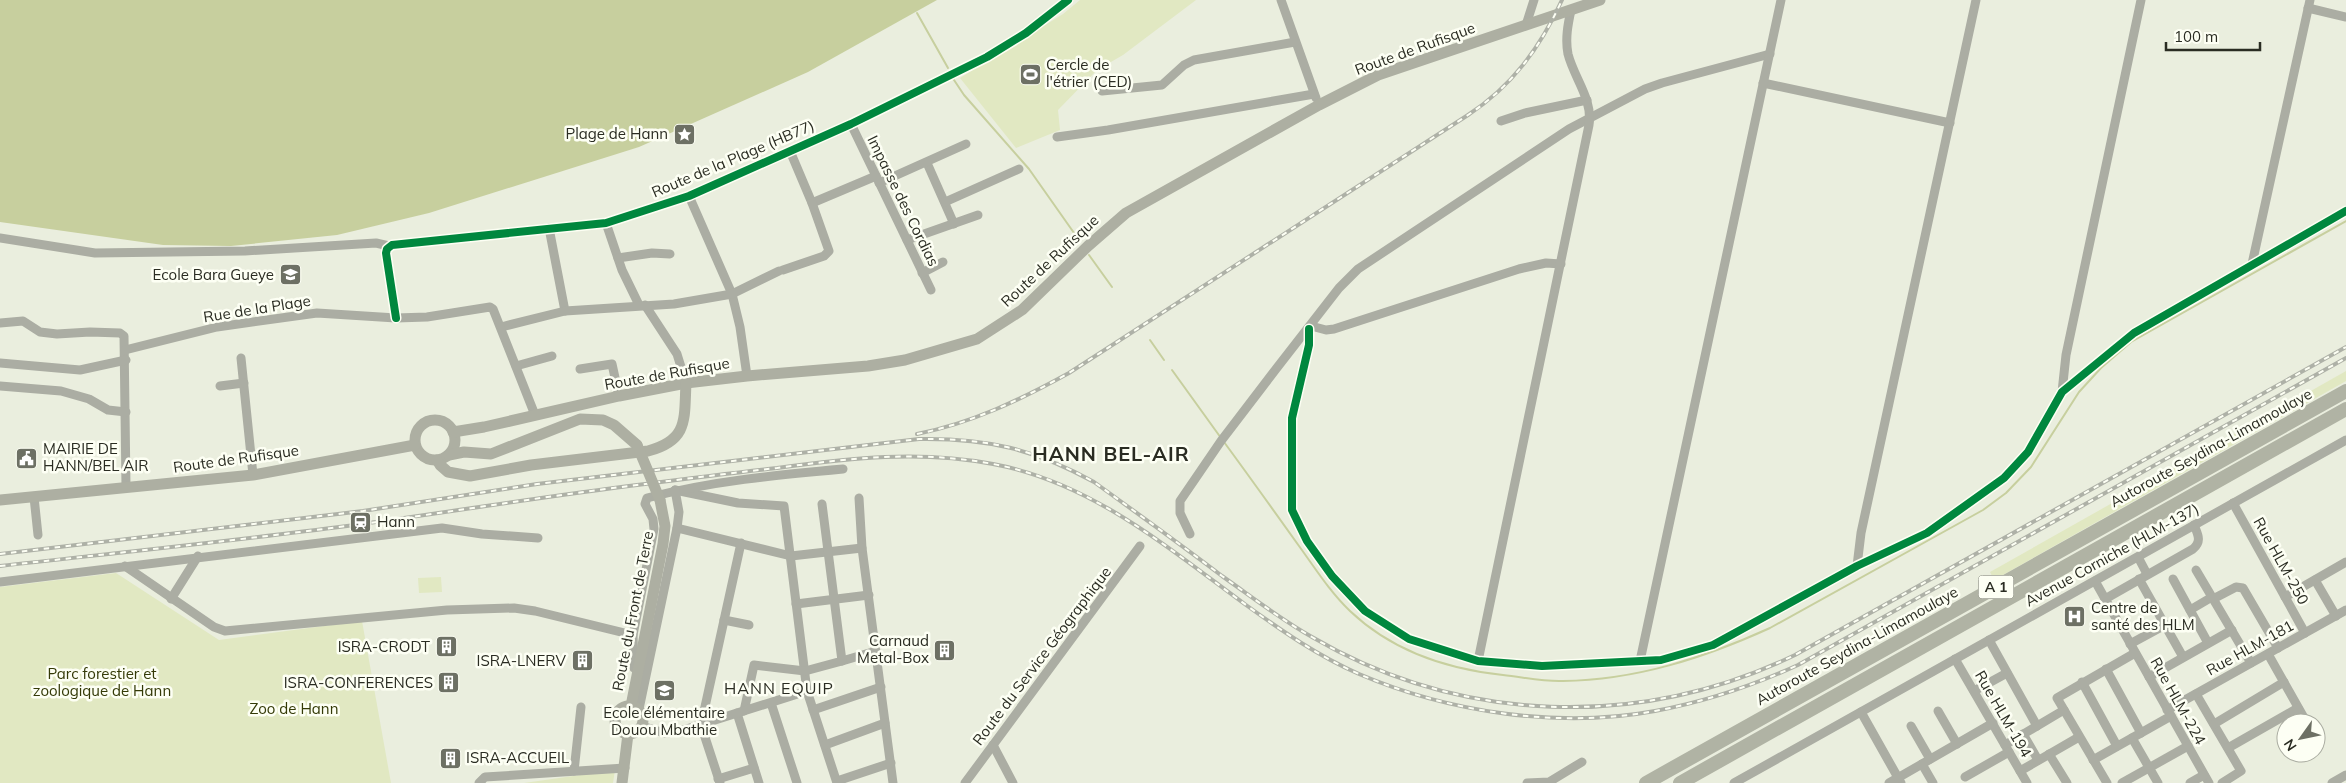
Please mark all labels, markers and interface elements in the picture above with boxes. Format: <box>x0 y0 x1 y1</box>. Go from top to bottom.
street label: Route de Rufisque <box>1352 18 1478 79</box>
scale bar <box>2166 20 2260 52</box>
text: 100 m <box>2174 27 2218 46</box>
place label: Cercle de l'étrier (CED) <box>1046 55 1132 91</box>
sports icon: Cercle de l'étrier (CED) <box>1018 62 1042 86</box>
street label: Route de la Plage (HB77) <box>649 116 817 201</box>
place icon: Plage de Hann <box>672 122 696 146</box>
place label: Plage de Hann <box>565 124 668 143</box>
street label: Impasse des Cordias <box>864 132 943 269</box>
street label: Route de Rufisque <box>997 210 1102 311</box>
school or university icon: Ecole Bara Gueye <box>278 263 302 287</box>
place label: Ecole Bara Gueye <box>153 265 274 284</box>
street label: Rue de la Plage <box>202 291 312 326</box>
street label: Route de Rufisque <box>603 353 731 394</box>
street label: Autoroute Seydina-Limamoulaye <box>2106 384 2315 511</box>
place label: MAIRIE DE HANN/BEL AIR <box>43 439 149 475</box>
street label: Route de Rufisque <box>172 440 300 477</box>
district label: HANN BEL-AIR <box>1032 441 1190 466</box>
public building icon: MAIRIE DE HANN/BEL AIR <box>15 446 39 470</box>
street label: Avenue Corniche (HLM-137) <box>2021 499 2202 610</box>
station icon: Hann <box>349 510 373 534</box>
place label: Hann <box>377 512 415 531</box>
street label: Rue HLM-250 <box>2250 514 2313 608</box>
street label: Route du Front de Terre <box>608 529 657 692</box>
street label: Route du Service Géographique <box>968 563 1115 749</box>
road number: A 1 <box>1978 576 2014 598</box>
street label: Autoroute Seydina-Limamoulaye <box>1752 582 1961 709</box>
place label: Centre de santé des HLM <box>2091 598 2195 634</box>
hospital icon: Centre de santé des HLM <box>2063 605 2087 629</box>
street label: Rue HLM-181 <box>2203 616 2297 679</box>
place label: Carnaud Metal-Box <box>857 631 929 667</box>
building icon: ISRA-CRODT <box>434 635 458 659</box>
place label: ISRA-CRODT <box>338 637 430 656</box>
building icon: Carnaud Metal-Box <box>933 638 957 662</box>
building icon: ISRA-LNERV <box>570 649 594 673</box>
place label: ISRA-LNERV <box>477 651 567 670</box>
street label: Rue HLM-224 <box>2147 654 2210 748</box>
park label: Parc forestier et zoologique de Hann <box>33 664 171 700</box>
street label: Rue HLM-194 <box>1971 667 2036 761</box>
building icon: ISRA-CONFERENCES <box>437 671 461 695</box>
place label: ISRA-CONFERENCES <box>284 673 433 692</box>
school or university icon: Ecole élémentaire Douou Mbathie <box>652 678 676 702</box>
district label: HANN EQUIP <box>724 678 834 698</box>
park label: Zoo de Hann <box>250 699 338 718</box>
place label: Ecole élémentaire Douou Mbathie <box>603 703 725 739</box>
north arrow <box>2276 713 2326 763</box>
text: N <box>2280 736 2301 754</box>
building icon: ISRA-ACCUEIL <box>438 746 462 770</box>
place label: ISRA-ACCUEIL <box>466 748 569 767</box>

